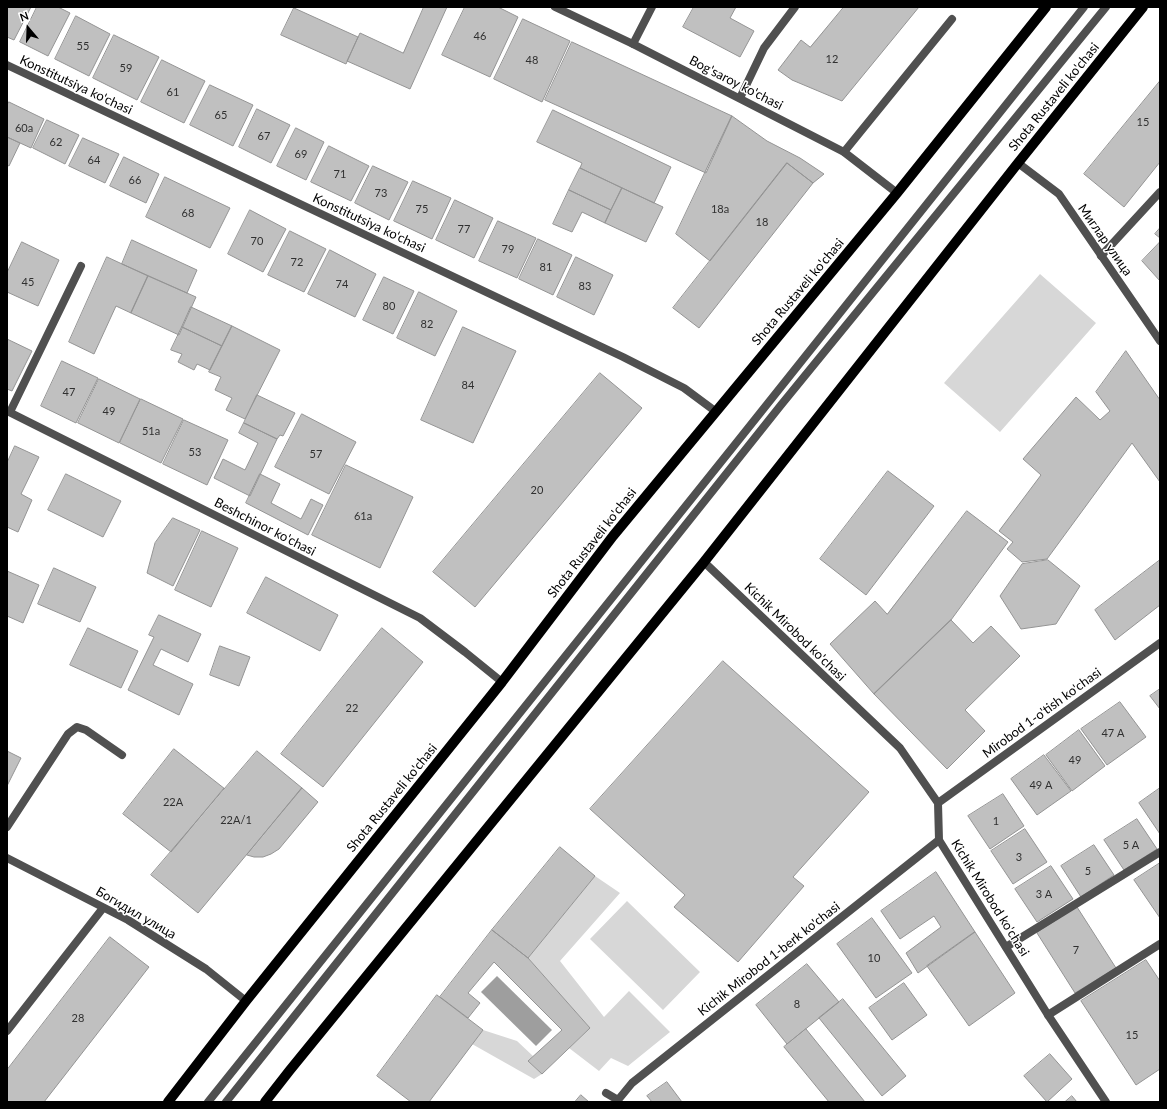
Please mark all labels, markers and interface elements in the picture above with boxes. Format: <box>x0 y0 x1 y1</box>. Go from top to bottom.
north arrow <box>8 8 48 48</box>
text: N <box>18 9 30 24</box>
house number: 46 <box>474 29 486 43</box>
house number: 55 <box>77 39 89 53</box>
street label: Shota Rustaveli ko'chasi <box>1005 40 1103 154</box>
street label: Konstitutsiya ko'chasi <box>17 52 135 118</box>
house number: 12 <box>826 52 838 66</box>
house number: 48 <box>526 53 538 67</box>
street label: Bog'saroy ko'chasi <box>687 53 785 113</box>
house number: 59 <box>120 61 132 75</box>
house number: 61 <box>167 85 179 99</box>
house number: 65 <box>215 108 227 122</box>
house number: 15 <box>1137 115 1149 129</box>
house number: 60a <box>15 121 33 135</box>
house number: 67 <box>258 129 270 143</box>
house number: 62 <box>50 135 62 149</box>
house number: 69 <box>295 147 307 161</box>
house number: 64 <box>88 153 100 167</box>
house number: 71 <box>334 167 346 181</box>
house number: 66 <box>129 173 141 187</box>
house number: 73 <box>375 186 387 200</box>
street label: Konstitutsiya ko'chasi <box>310 190 428 256</box>
street label: Миглар улица <box>1074 201 1136 279</box>
house number: 75 <box>416 202 428 216</box>
house number: 18a <box>711 202 729 216</box>
house number: 68 <box>182 206 194 220</box>
house number: 18 <box>756 215 768 229</box>
house number: 77 <box>458 222 470 236</box>
house number: 70 <box>251 234 263 248</box>
street label: Shota Rustaveli ko'chasi <box>749 235 847 349</box>
house number: 79 <box>502 242 514 256</box>
house number: 72 <box>291 255 303 269</box>
house number: 81 <box>540 260 552 274</box>
house number: 45 <box>22 275 34 289</box>
house number: 74 <box>336 277 348 291</box>
house number: 83 <box>579 279 591 293</box>
house number: 80 <box>383 299 395 313</box>
house number: 82 <box>421 317 433 331</box>
house number: 84 <box>462 378 474 392</box>
house number: 47 <box>63 385 75 399</box>
house number: 49 <box>103 404 115 418</box>
house number: 51a <box>142 424 160 438</box>
house number: 53 <box>189 445 201 459</box>
house number: 57 <box>310 447 322 461</box>
house number: 20 <box>531 483 543 497</box>
street label: Shota Rustaveli ko'chasi <box>544 485 640 601</box>
street label: Beshchinor ko'chasi <box>212 495 318 559</box>
house number: 61a <box>354 509 372 523</box>
street label: Kichik Mirobod ko'chasi <box>741 580 849 684</box>
street label: Mirobod 1-o'tish ko'chasi <box>980 665 1104 761</box>
house number: 22 <box>346 701 358 715</box>
house number: 47 A <box>1101 726 1125 740</box>
street label: Shota Rustaveli ko'chasi <box>343 741 441 855</box>
house number: 49 <box>1069 753 1081 767</box>
house number: 49 A <box>1029 778 1053 792</box>
house number: 22A <box>163 795 183 809</box>
house number: 22А/1 <box>220 813 252 827</box>
house number: 1 <box>993 814 999 828</box>
street label: Kichik Mirobod ko'chasi <box>948 837 1032 959</box>
house number: 5 A <box>1123 838 1139 852</box>
house number: 3 <box>1016 850 1022 864</box>
house number: 5 <box>1085 864 1091 878</box>
street label: Богидил улица <box>93 884 179 942</box>
house number: 3 A <box>1036 887 1052 901</box>
street label: Kichik Mirobod 1-berk ko'chasi <box>695 899 843 1019</box>
house number: 7 <box>1073 943 1079 957</box>
house number: 10 <box>868 951 880 965</box>
house number: 8 <box>794 997 800 1011</box>
house number: 28 <box>72 1011 84 1025</box>
house number: 15 <box>1126 1028 1138 1042</box>

